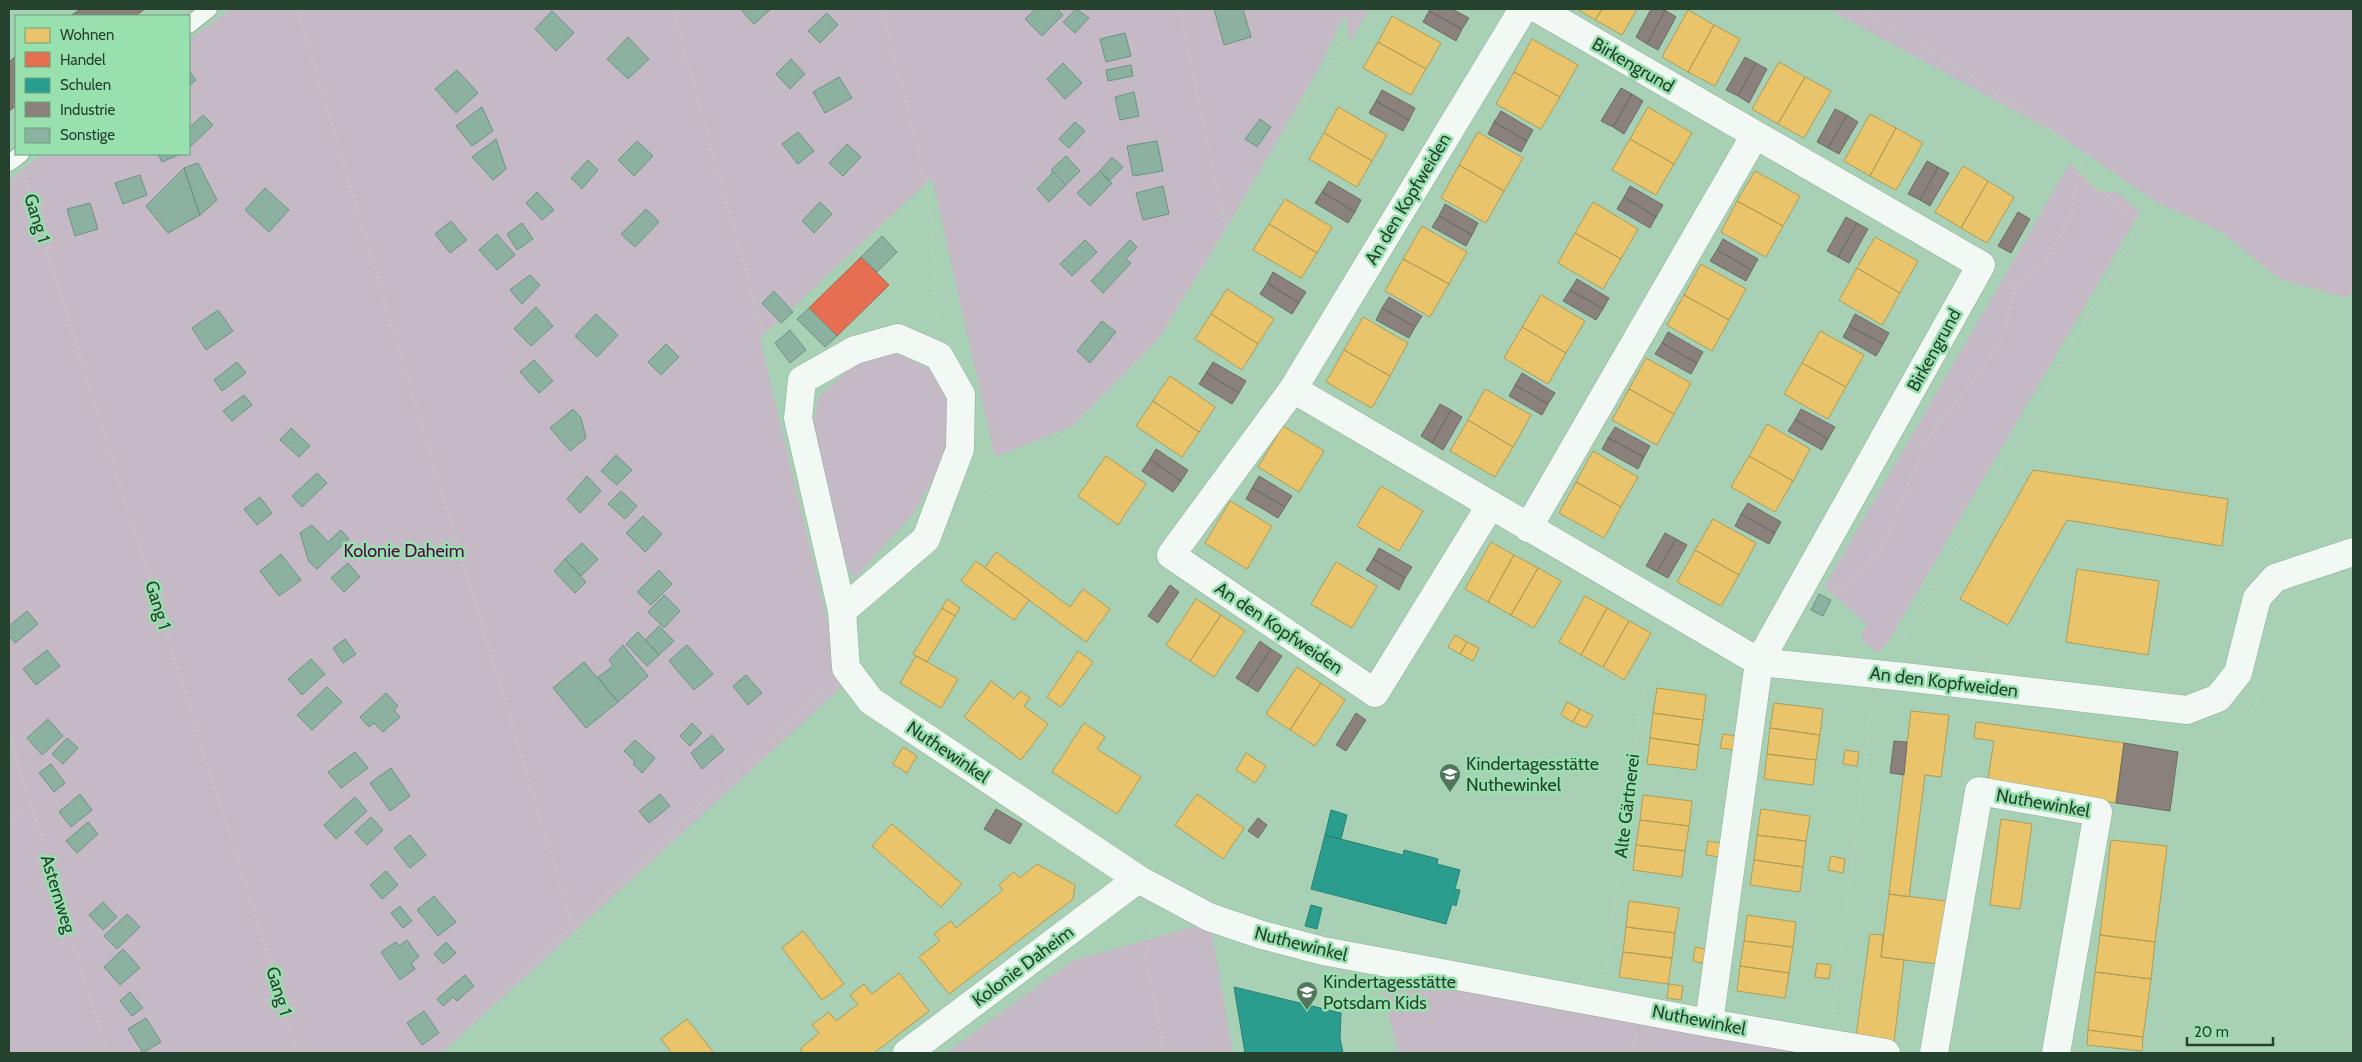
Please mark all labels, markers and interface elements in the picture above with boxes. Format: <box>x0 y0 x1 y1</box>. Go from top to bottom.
legend <box>15 15 190 155</box>
text: Wohnen <box>60 26 114 44</box>
street label: Birkengrund <box>1588 33 1678 97</box>
text: Handel <box>60 51 106 69</box>
text: Schulen <box>60 76 111 94</box>
text: Industrie <box>60 101 115 119</box>
text: Sonstige <box>60 126 115 144</box>
street label: An den Kopfweiden <box>1360 129 1456 269</box>
street label: Gang 1 <box>19 191 55 245</box>
street label: Birkengrund <box>1902 305 1966 395</box>
park label: Kolonie Daheim <box>344 540 464 562</box>
street label: An den Kopfweiden <box>1211 577 1347 679</box>
street label: Gang 1 <box>140 578 176 632</box>
street label: An den Kopfweiden <box>1869 662 2019 702</box>
street label: Nuthewinkel <box>902 716 994 788</box>
place label: Kindertagesstätte Nuthewinkel <box>1466 753 1599 796</box>
street label: Alte Gärtnerei <box>1610 753 1644 859</box>
school or university icon: Kindertagesstätte Nuthewinkel <box>1438 762 1462 793</box>
street label: Nuthewinkel <box>1994 784 2092 822</box>
street label: Asternweg <box>36 852 81 937</box>
street label: Kolonie Daheim <box>968 921 1078 1011</box>
street label: Nuthewinkel <box>1252 922 1350 966</box>
street label: Gang 1 <box>261 964 297 1018</box>
place label: Kindertagesstätte Potsdam Kids <box>1323 971 1456 1014</box>
school or university icon: Kindertagesstätte Potsdam Kids <box>1295 980 1319 1011</box>
street label: Nuthewinkel <box>1650 1000 1748 1040</box>
scale bar <box>2187 1014 2273 1046</box>
text: 20 m <box>2194 1023 2229 1041</box>

